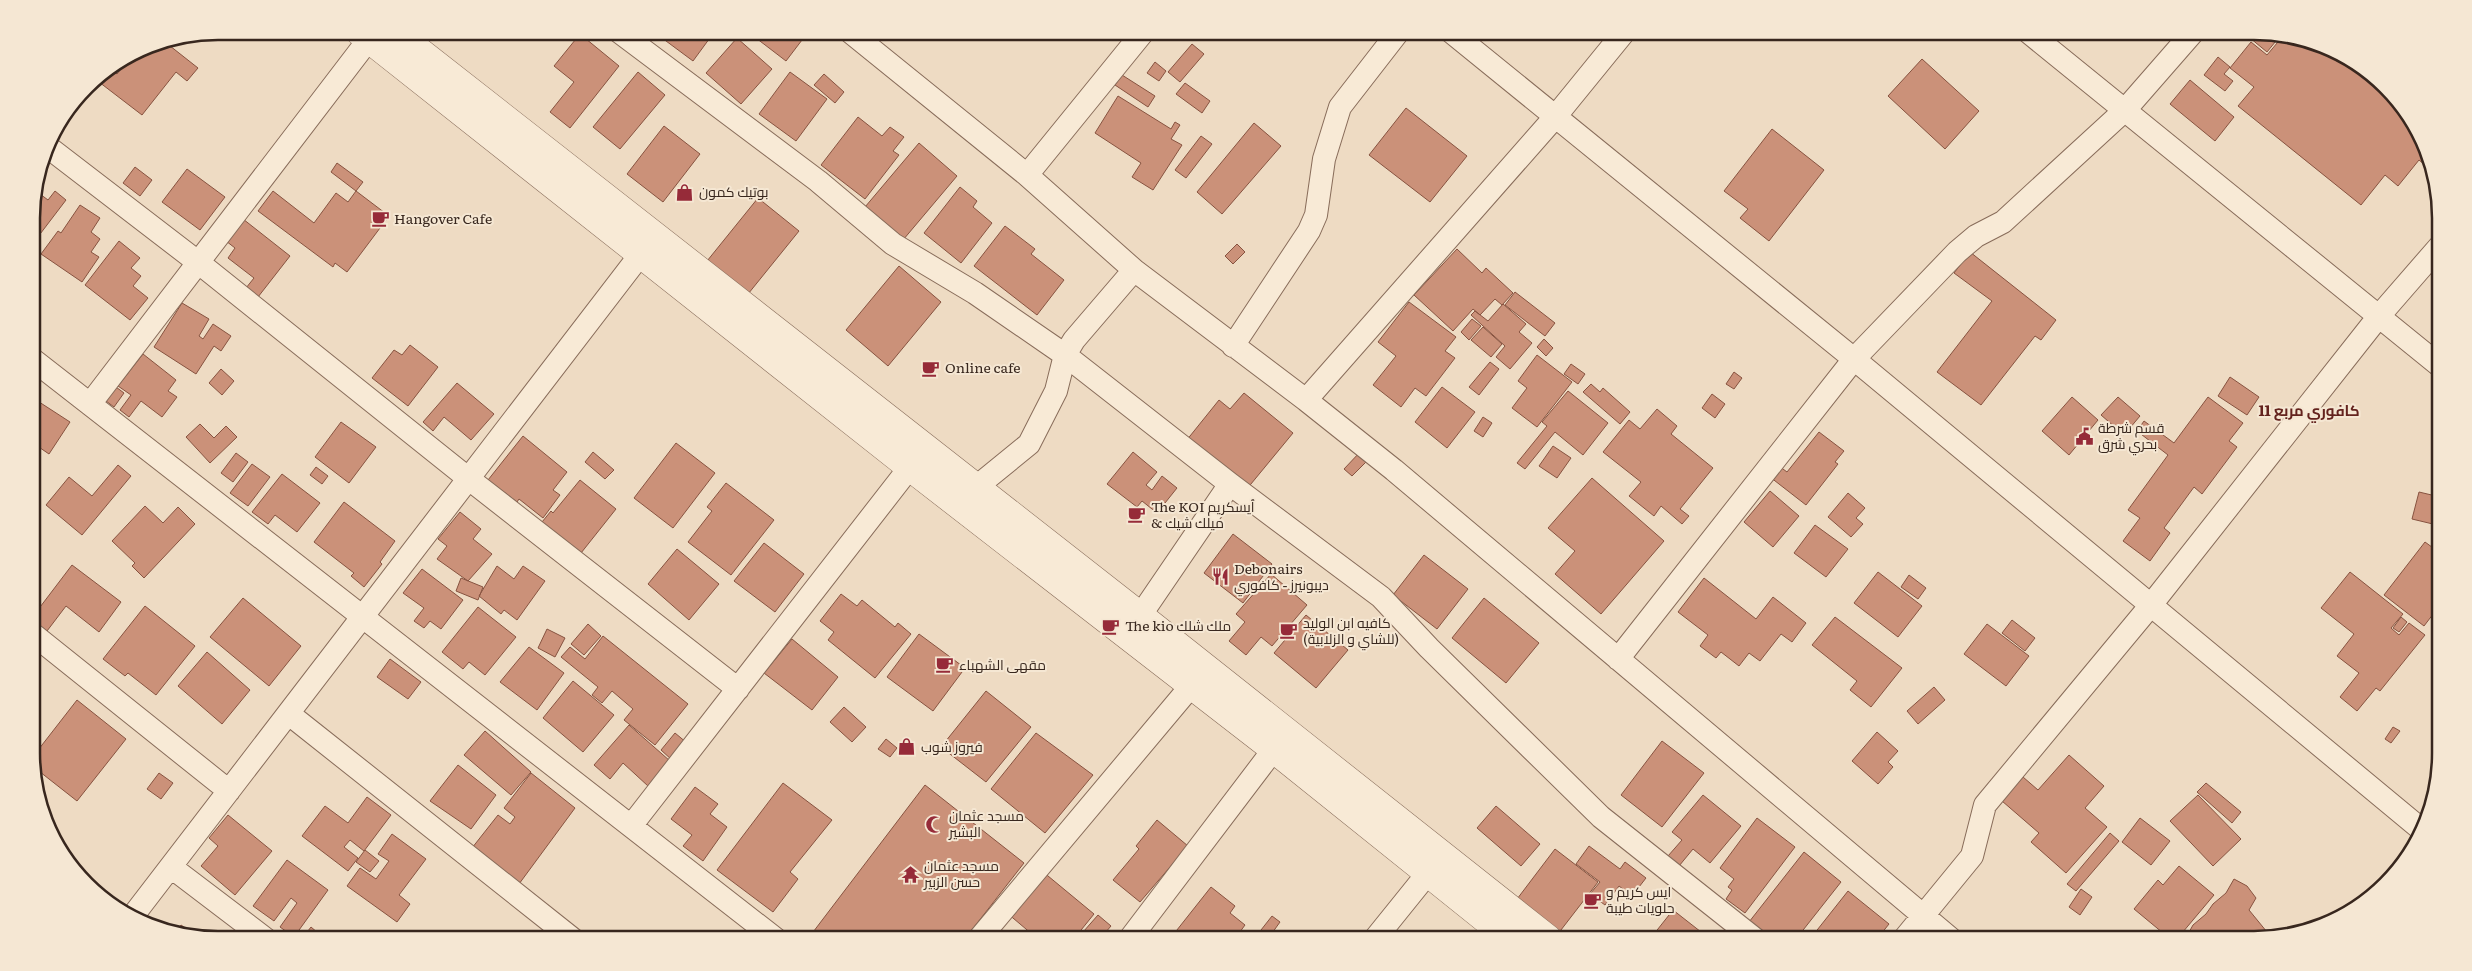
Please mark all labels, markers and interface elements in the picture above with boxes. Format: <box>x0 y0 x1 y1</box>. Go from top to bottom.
place label: بوتيك كمون <box>699 181 769 201</box>
shop icon: بوتيك كمون <box>675 182 695 202</box>
place label: Hangover Cafe <box>394 208 492 228</box>
cafe icon: Hangover Cafe <box>370 209 390 229</box>
place label: Online cafe <box>945 357 1021 377</box>
cafe icon: Online cafe <box>921 358 941 378</box>
district label: كافوري مربع 11 <box>2258 398 2360 423</box>
place label: قسم شرطة بحري شرق <box>2098 417 2165 456</box>
public building icon: قسم شرطة بحري شرق <box>2074 426 2094 446</box>
place label: The KOI ٱيسكريم & ميلك شيك <box>1151 496 1255 532</box>
cafe icon: The KOI ٱيسكريم & ميلك شيك <box>1127 505 1147 525</box>
place label: Debonairs ديبونيرز - كافوري <box>1234 558 1329 597</box>
restaurant icon: Debonairs ديبونيرز - كافوري <box>1210 567 1230 587</box>
place label: كافيه ابن الوليد (للشاي و الزلابية) <box>1303 612 1399 651</box>
place label: The kio ملك شلك <box>1125 615 1231 635</box>
cafe icon: The kio ملك شلك <box>1101 616 1121 636</box>
cafe icon: كافيه ابن الوليد (للشاي و الزلابية) <box>1279 621 1299 641</box>
place label: مقهى الشهباء <box>959 654 1046 674</box>
cafe icon: مقهى الشهباء <box>935 655 955 675</box>
place label: فيروز شوب <box>921 736 983 756</box>
shop icon: فيروز شوب <box>897 737 917 757</box>
place label: مسجد عثمان البشير <box>948 805 1024 841</box>
mosque icon: مسجد عثمان البشير <box>925 814 945 834</box>
place label: مسجد عثمان حسن الزبير <box>923 855 999 891</box>
temple icon: مسجد عثمان حسن الزبير <box>900 864 920 884</box>
place label: ايس كريم و حلويات طيبة <box>1606 881 1675 917</box>
cafe icon: ايس كريم و حلويات طيبة <box>1582 890 1602 910</box>

